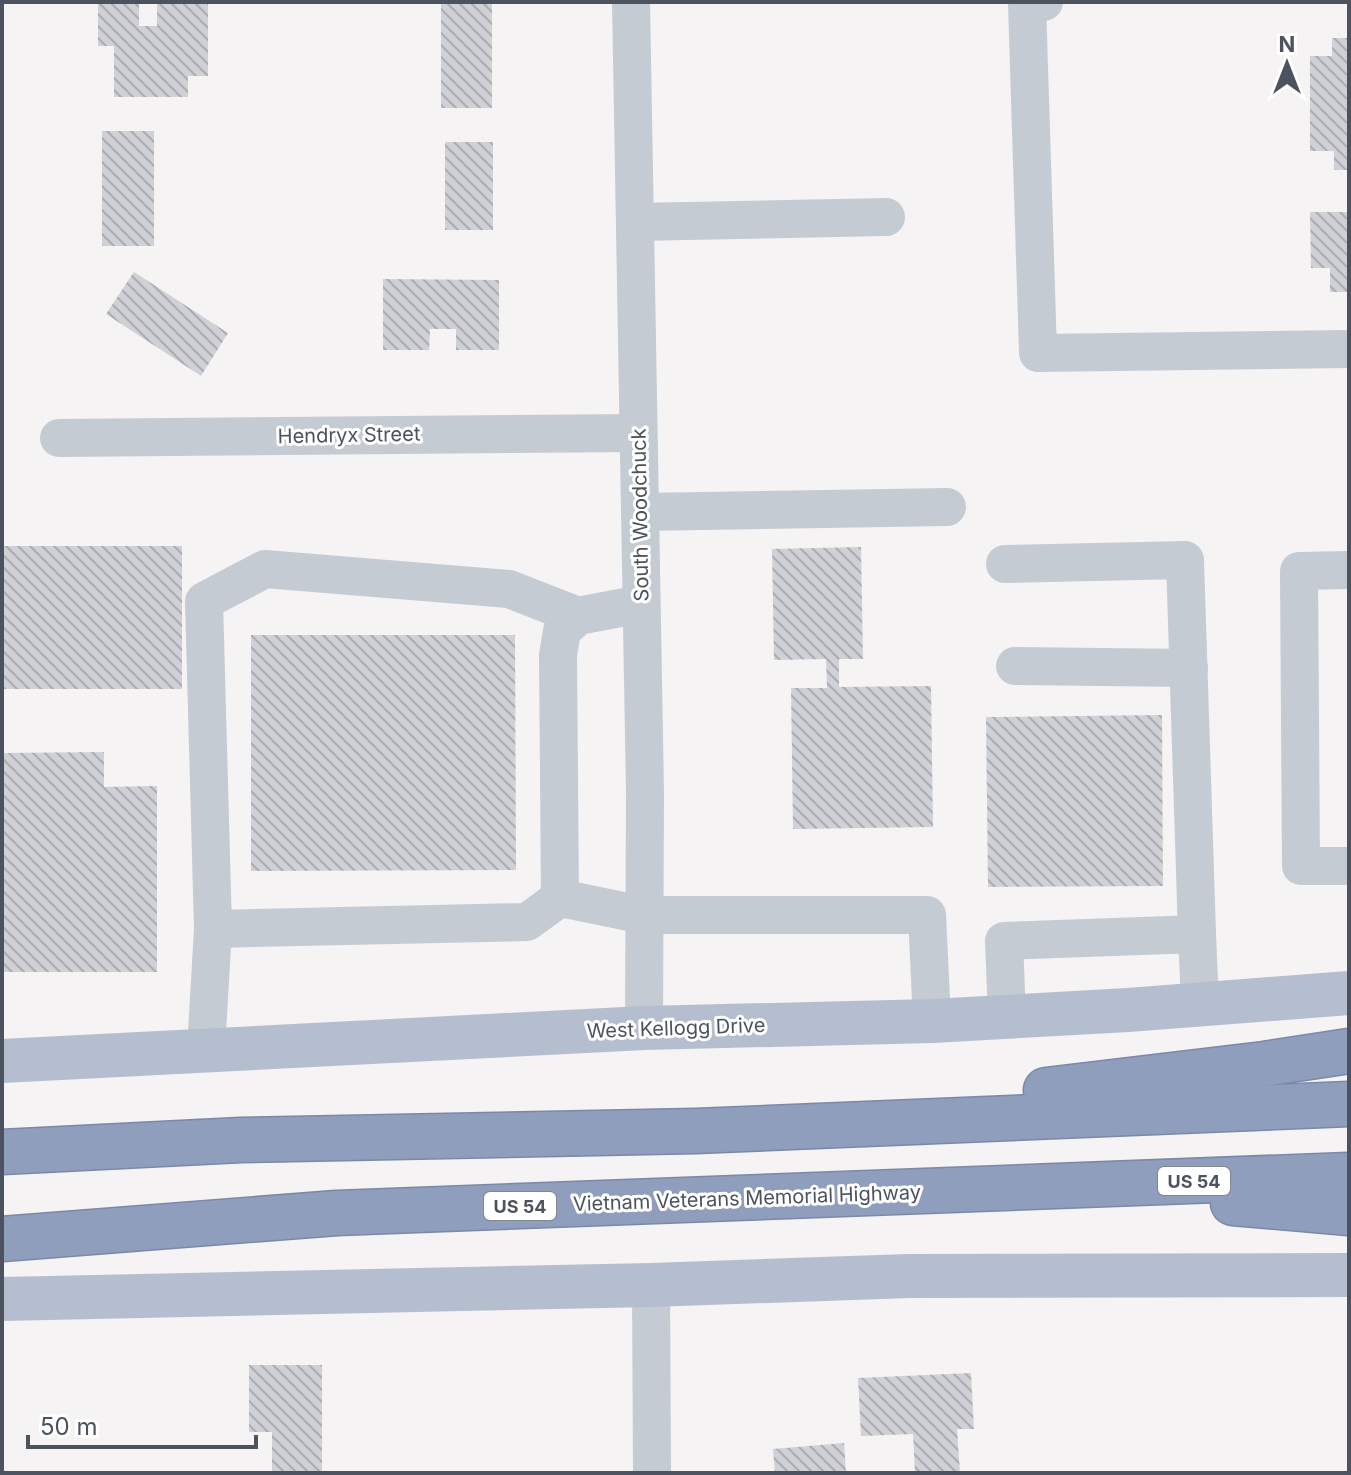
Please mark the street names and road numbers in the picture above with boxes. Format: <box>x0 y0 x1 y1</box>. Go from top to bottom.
street label: Hendryx Street <box>277 422 421 448</box>
street label: South Woodchuck <box>626 428 654 602</box>
street label: West Kellogg Drive <box>586 1013 766 1043</box>
road number: US 54 <box>1158 1167 1230 1195</box>
street label: Vietnam Veterans Memorial Highway <box>573 1180 921 1216</box>
road number: US 54 <box>484 1192 556 1220</box>

